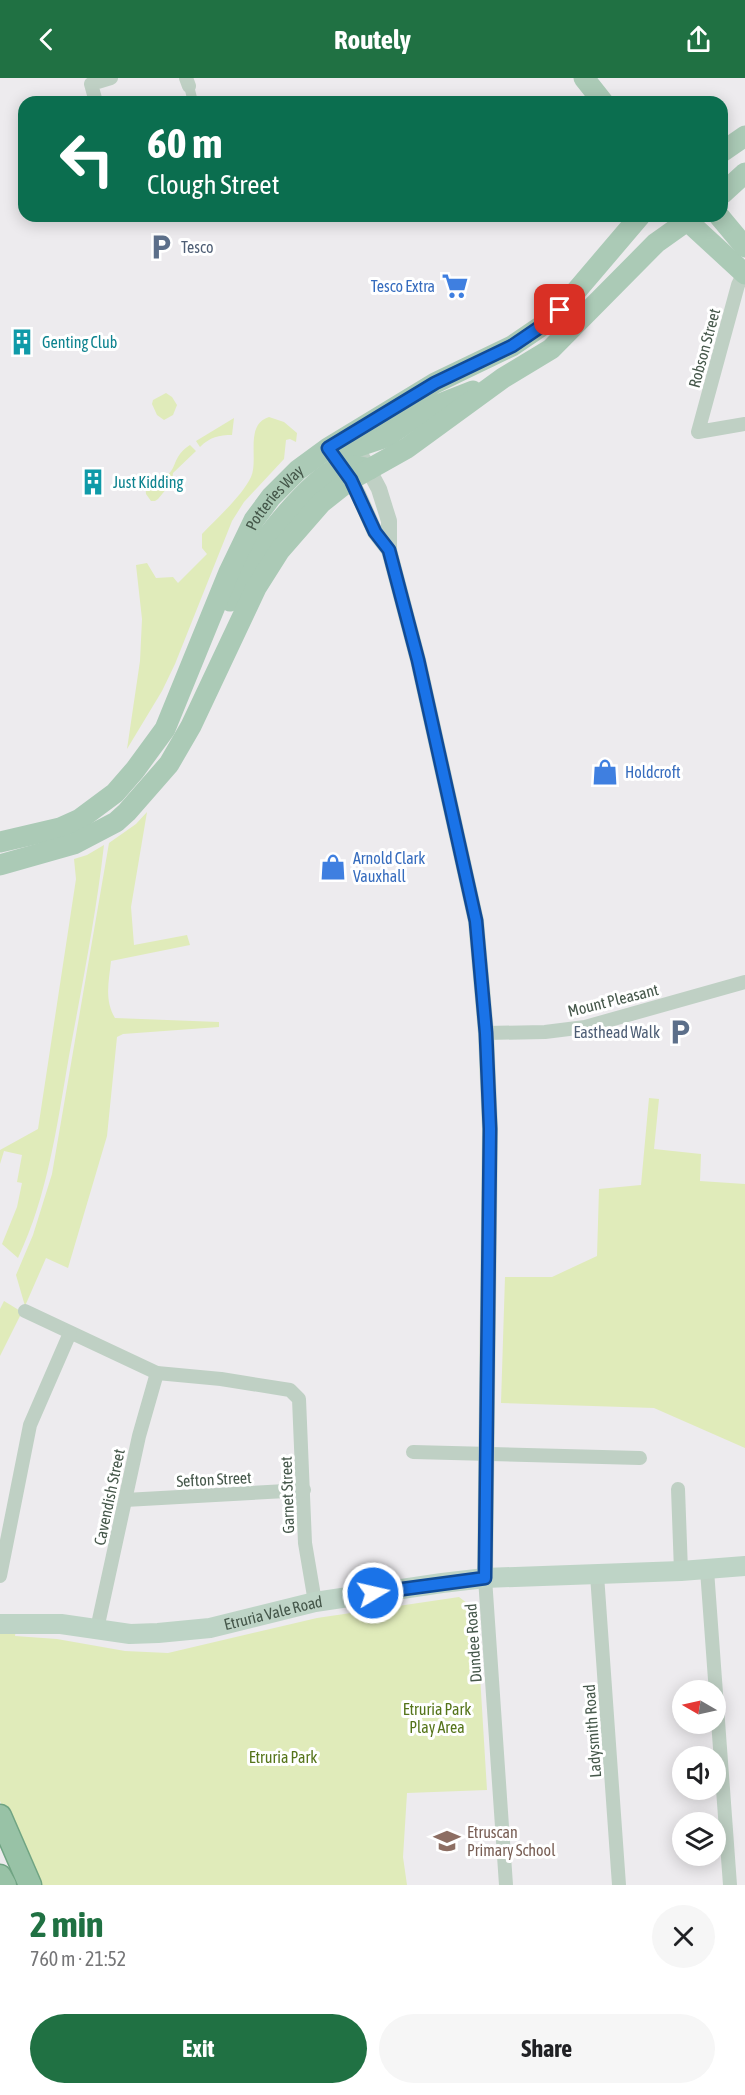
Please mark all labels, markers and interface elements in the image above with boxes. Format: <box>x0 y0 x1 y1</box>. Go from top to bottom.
icon: back <box>30 23 63 56</box>
icon: share <box>682 23 715 56</box>
text: Routely <box>334 24 411 55</box>
text: 60 m <box>147 119 222 167</box>
icon: left <box>48 120 126 198</box>
text: Clough Street <box>147 169 279 200</box>
parking icon: Tesco <box>146 232 176 262</box>
place label: Tesco <box>181 238 213 256</box>
supermarket icon: Tesco Extra <box>440 271 470 301</box>
place label: Tesco Extra <box>371 277 435 295</box>
pin <box>534 284 585 335</box>
icon: arrive <box>543 293 576 326</box>
street label: Robson Street <box>685 306 723 390</box>
building icon: Genting Club <box>7 327 37 357</box>
place label: Genting Club <box>42 333 117 352</box>
street label: Potteries Way <box>242 460 307 533</box>
building icon: Just Kidding <box>78 467 108 497</box>
place label: Just Kidding <box>113 473 183 492</box>
shop icon: Holdcroft <box>590 757 620 787</box>
place label: Holdcroft <box>625 763 681 781</box>
place label: Arnold Clark Vauxhall <box>353 849 425 885</box>
shop icon: Arnold Clark Vauxhall <box>318 852 348 882</box>
street label: Mount Pleasant <box>566 980 660 1020</box>
parking icon: Easthead Walk <box>665 1017 695 1047</box>
place label: Easthead Walk <box>573 1023 660 1041</box>
street label: Cavendish Street <box>90 1447 128 1547</box>
street label: Garnet Street <box>277 1456 297 1534</box>
street label: Sefton Street <box>176 1468 253 1490</box>
position arrow <box>341 1561 405 1625</box>
street label: Etruria Vale Road <box>222 1592 324 1633</box>
street label: Dundee Road <box>461 1603 485 1683</box>
north arrow <box>672 1680 726 1734</box>
map controls <box>672 1680 726 1866</box>
street label: Ladysmith Road <box>580 1684 605 1778</box>
park label: Etruria Park Play Area <box>403 1700 471 1737</box>
button: sound <box>672 1746 726 1800</box>
park label: Etruria Park <box>249 1748 317 1766</box>
button: layers <box>672 1812 726 1866</box>
place label: Etruscan Primary School <box>467 1823 556 1860</box>
school or university icon: Etruscan Primary School <box>432 1826 462 1856</box>
text: 2 min <box>30 1903 104 1945</box>
button: close <box>652 1905 715 1968</box>
text: 760 m · 21:52 <box>30 1947 126 1970</box>
button: Exit <box>30 2014 367 2083</box>
button: Share <box>379 2014 715 2083</box>

